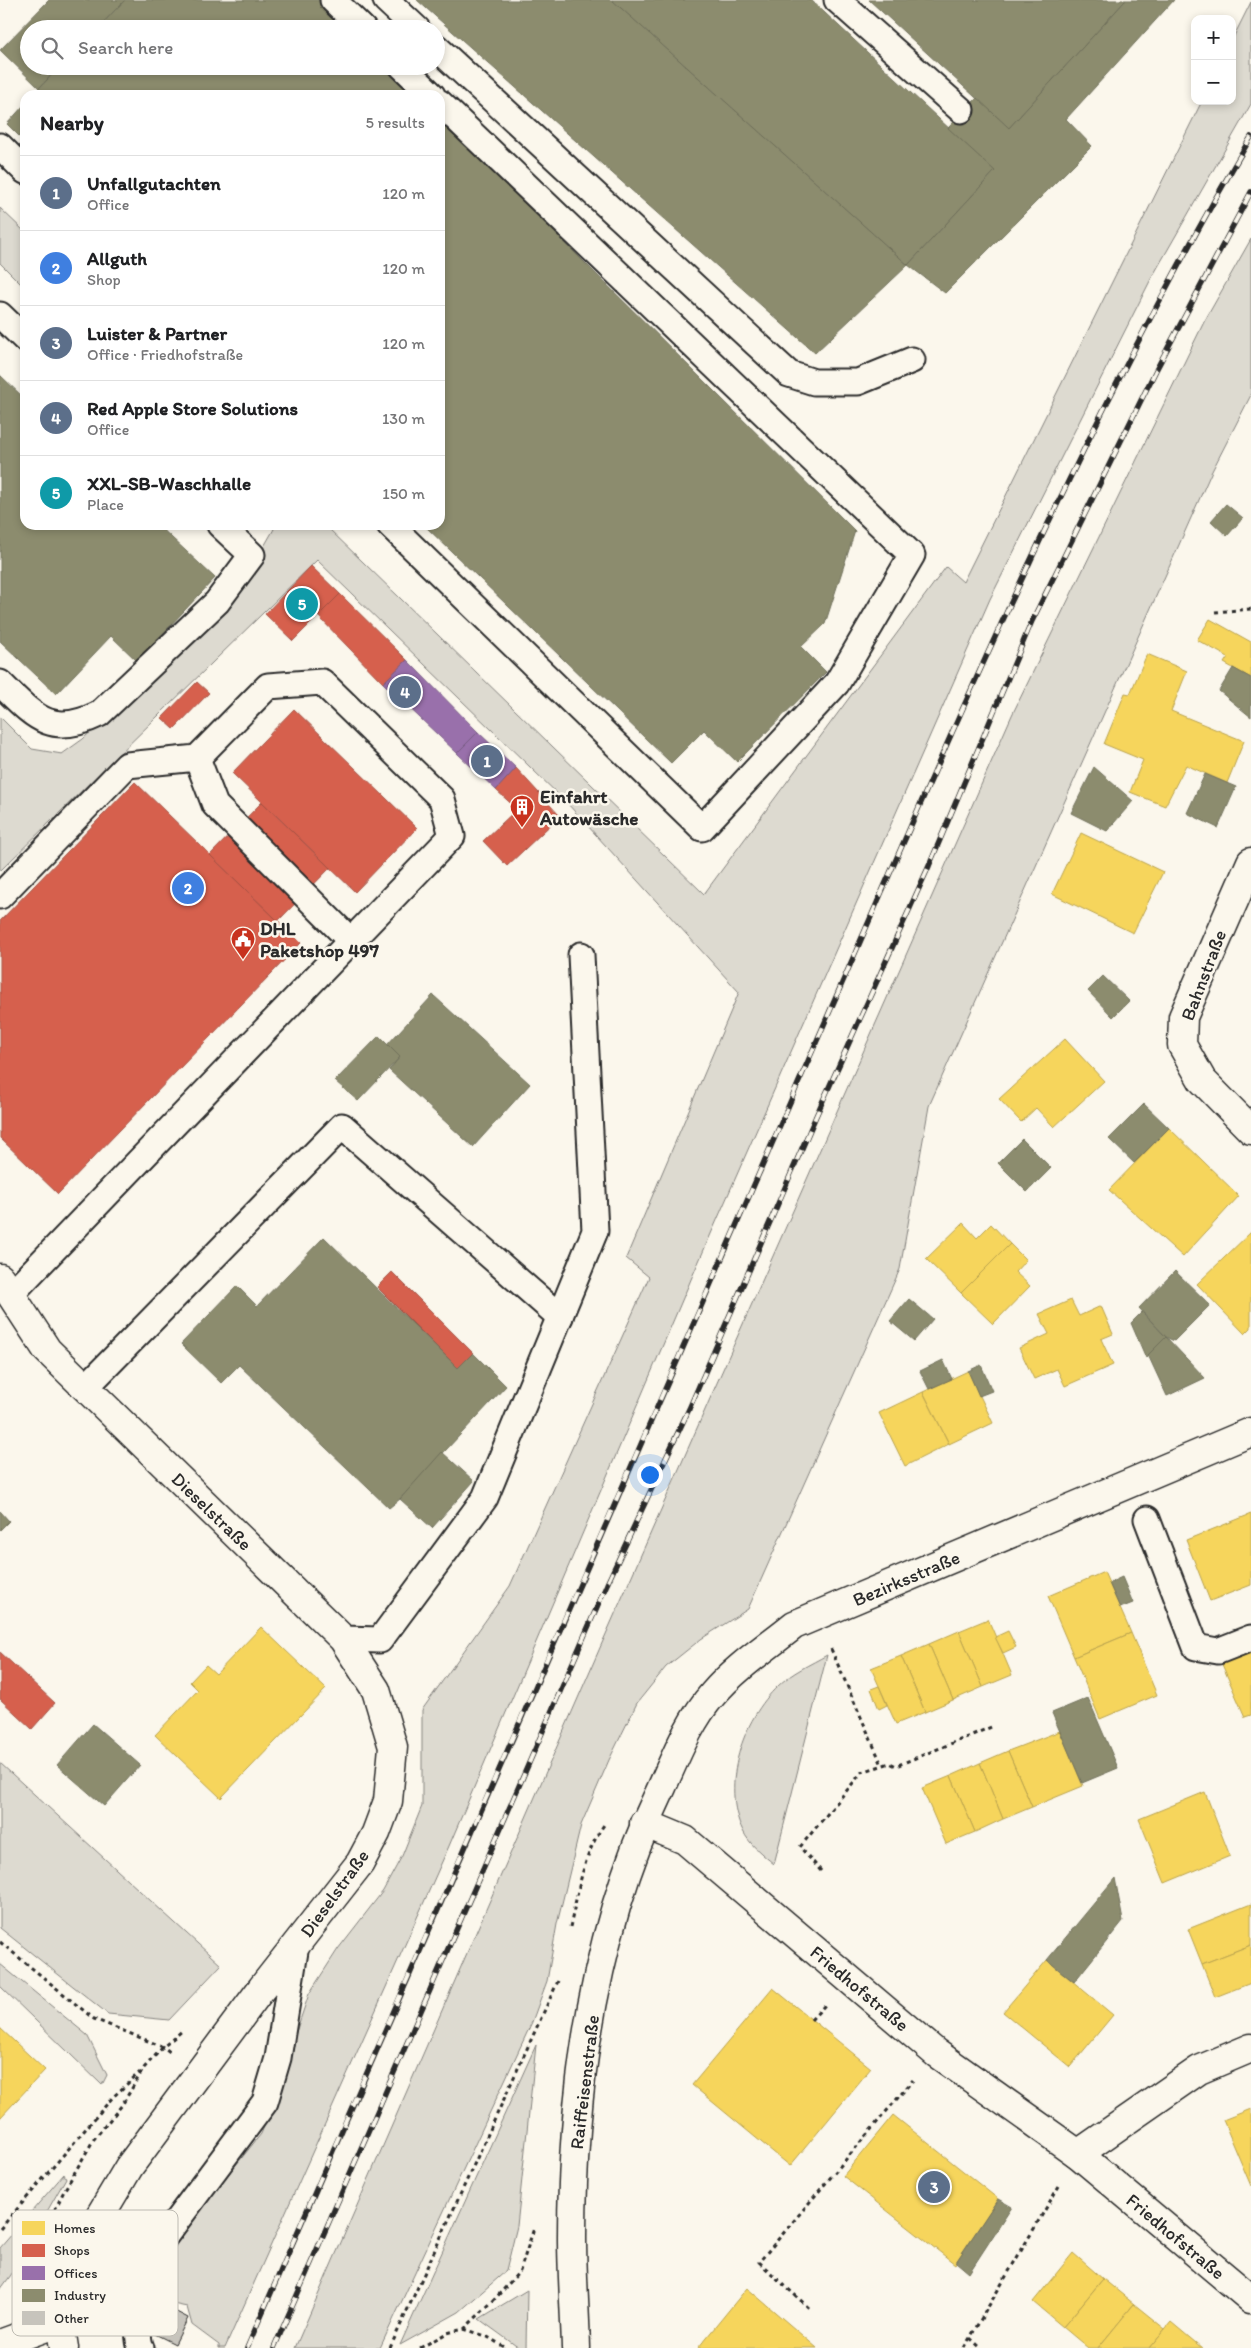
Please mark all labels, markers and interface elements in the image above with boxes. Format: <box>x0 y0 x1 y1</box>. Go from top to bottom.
map controls <box>1191 15 1236 105</box>
button: + <box>1191 15 1236 60</box>
search box <box>20 20 445 75</box>
icon: search <box>38 34 66 62</box>
text: Search here <box>78 36 173 59</box>
button: − <box>1191 60 1236 105</box>
text: Nearby <box>40 110 104 135</box>
text: 5 results <box>365 113 425 132</box>
text: Unfallgutachten <box>87 172 221 195</box>
text: 1 <box>52 184 60 203</box>
text: 120 m <box>382 184 425 203</box>
text: Office <box>87 195 129 214</box>
text: Allguth <box>87 247 147 270</box>
text: 2 <box>52 259 60 278</box>
text: 120 m <box>382 259 425 278</box>
text: Shop <box>87 270 121 289</box>
text: Luister & Partner <box>87 322 227 345</box>
text: 3 <box>52 334 60 353</box>
text: 120 m <box>382 334 425 353</box>
text: Office · Friedhofstraße <box>87 345 243 364</box>
text: Red Apple Store Solutions <box>87 397 298 420</box>
text: 4 <box>51 409 61 428</box>
text: 130 m <box>382 409 425 428</box>
text: Office <box>87 420 129 439</box>
text: XXL-SB-Waschhalle <box>87 472 251 495</box>
text: 5 <box>52 484 60 503</box>
text: 150 m <box>382 484 425 503</box>
text: Place <box>87 495 124 514</box>
pin: 5 <box>286 585 318 623</box>
pin: 4 <box>389 673 421 711</box>
pin: 1 <box>471 742 503 780</box>
place label: Einfahrt Autowäsche <box>539 785 638 830</box>
building icon: Einfahrt Autowäsche <box>509 794 535 828</box>
pin: 2 <box>172 869 204 907</box>
place label: DHL Paketshop 497 <box>260 917 380 962</box>
public building icon: DHL Paketshop 497 <box>230 926 256 960</box>
street label: Bahnstraße <box>1176 926 1231 1024</box>
your location <box>637 1462 663 1488</box>
street label: Dieselstraße <box>167 1467 257 1555</box>
street label: Bezirksstraße <box>849 1546 963 1611</box>
street label: Dieselstraße <box>295 1845 374 1942</box>
street label: Friedhofstraße <box>806 1940 914 2036</box>
street label: Raiffeisenstraße <box>565 2014 604 2151</box>
pin: 3 <box>918 2168 950 2206</box>
street label: Friedhofstraße <box>1122 2188 1230 2284</box>
legend <box>12 2210 178 2336</box>
text: Homes <box>54 2220 96 2237</box>
text: Shops <box>54 2242 90 2259</box>
text: Offices <box>54 2265 97 2282</box>
text: Industry <box>54 2287 106 2304</box>
text: Other <box>54 2310 89 2327</box>

